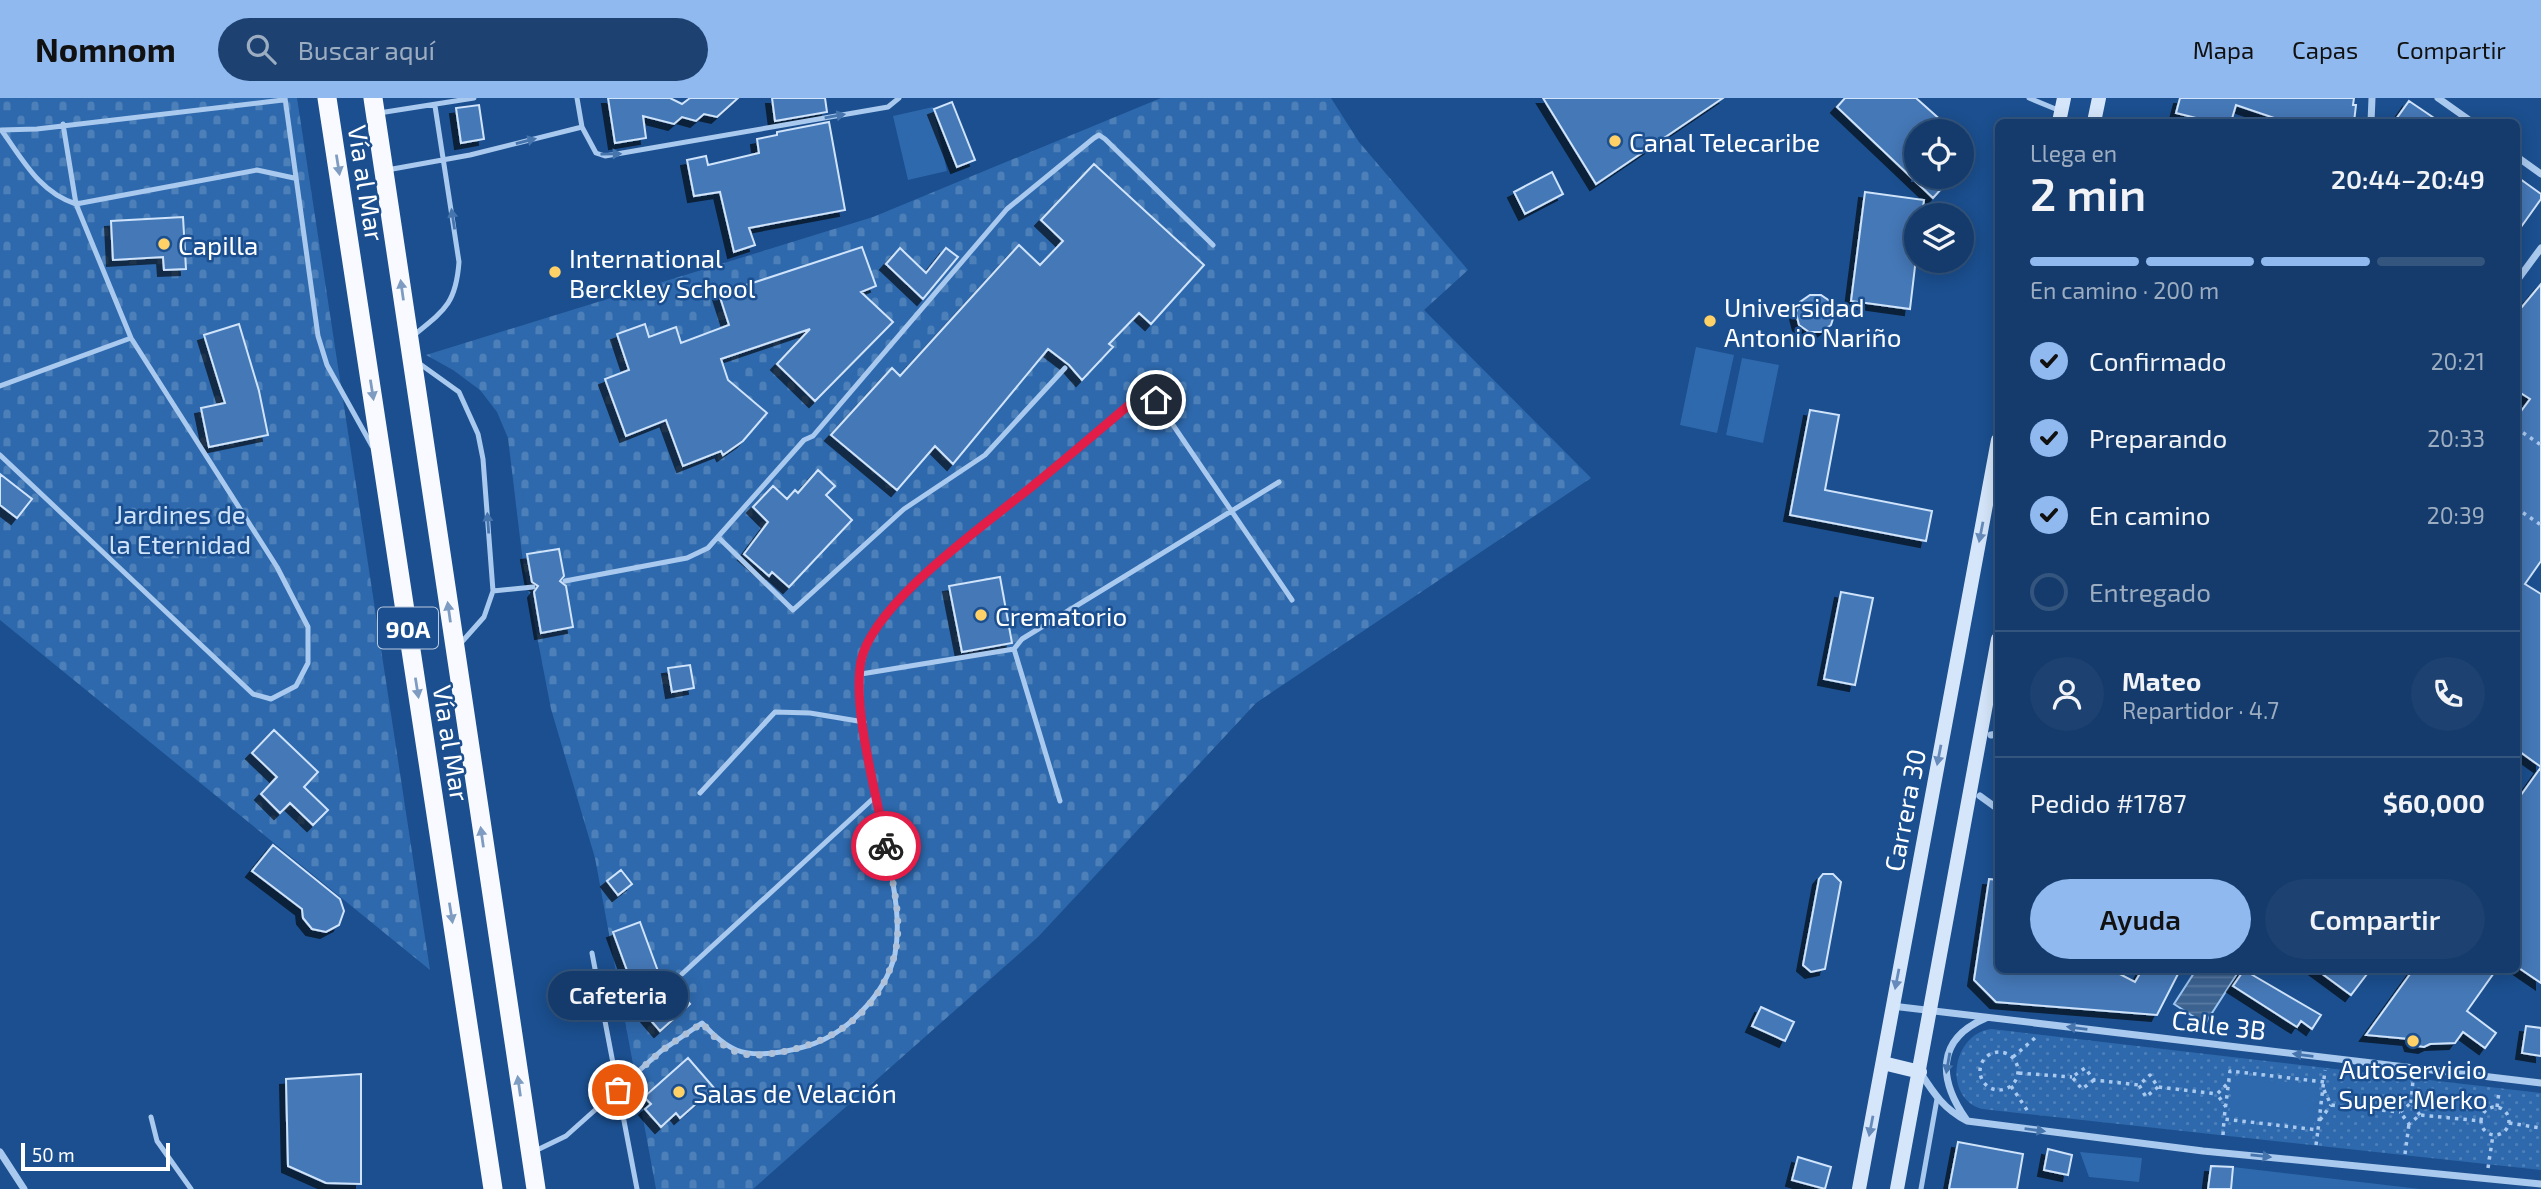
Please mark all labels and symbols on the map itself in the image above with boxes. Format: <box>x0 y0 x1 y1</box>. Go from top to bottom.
one-way arrow <box>824 110 846 121</box>
street label: Vía al Mar <box>343 123 391 243</box>
place label: Canal Telecaribe <box>1629 126 1820 157</box>
marker: Canal Telecaribe <box>1607 133 1623 149</box>
one-way arrow <box>515 135 537 146</box>
one-way arrow <box>600 148 622 159</box>
one-way arrow <box>333 155 344 177</box>
one-way arrow <box>447 207 458 229</box>
place label: Capilla <box>178 229 258 260</box>
marker: Capilla <box>156 236 172 252</box>
place label: International Berckley School <box>569 242 756 303</box>
marker: International Berckley School <box>547 264 563 280</box>
one-way arrow <box>396 279 407 301</box>
place label: Universidad Antonio Nariño <box>1724 291 1901 352</box>
marker: Universidad Antonio Nariño <box>1702 313 1718 329</box>
pin <box>1126 370 1186 430</box>
one-way arrow <box>367 380 378 402</box>
park label: Jardines de la Eternidad <box>109 498 251 559</box>
one-way arrow <box>482 512 493 534</box>
one-way arrow <box>1976 521 1987 543</box>
place label: Crematorio <box>995 600 1127 631</box>
one-way arrow <box>443 601 454 623</box>
road number: 90A <box>378 607 438 648</box>
marker: Crematorio <box>973 607 989 623</box>
one-way arrow <box>412 677 423 699</box>
street label: Vía al Mar <box>428 683 476 803</box>
one-way arrow <box>1933 744 1944 766</box>
street label: Carrera 30 <box>1877 746 1931 874</box>
courier <box>851 811 921 881</box>
one-way arrow <box>477 826 488 848</box>
one-way arrow <box>446 902 457 924</box>
one-way arrow <box>1891 968 1902 990</box>
callout: Cafeteria <box>548 971 688 1020</box>
street label: Calle 3B <box>2170 1003 2268 1045</box>
one-way arrow <box>2066 1023 2088 1034</box>
marker: Autoservicio Super Merko <box>2405 1033 2421 1049</box>
one-way arrow <box>2292 1049 2314 1060</box>
one-way arrow <box>1942 1052 1953 1074</box>
place label: Autoservicio Super Merko <box>2339 1053 2487 1114</box>
pin <box>588 1060 648 1120</box>
one-way arrow <box>513 1075 524 1097</box>
place label: Salas de Velación <box>693 1077 897 1108</box>
marker: Salas de Velación <box>671 1084 687 1100</box>
one-way arrow <box>1865 1115 1876 1137</box>
one-way arrow <box>2024 1125 2046 1136</box>
scale bar <box>21 1140 170 1172</box>
one-way arrow <box>2250 1151 2272 1162</box>

